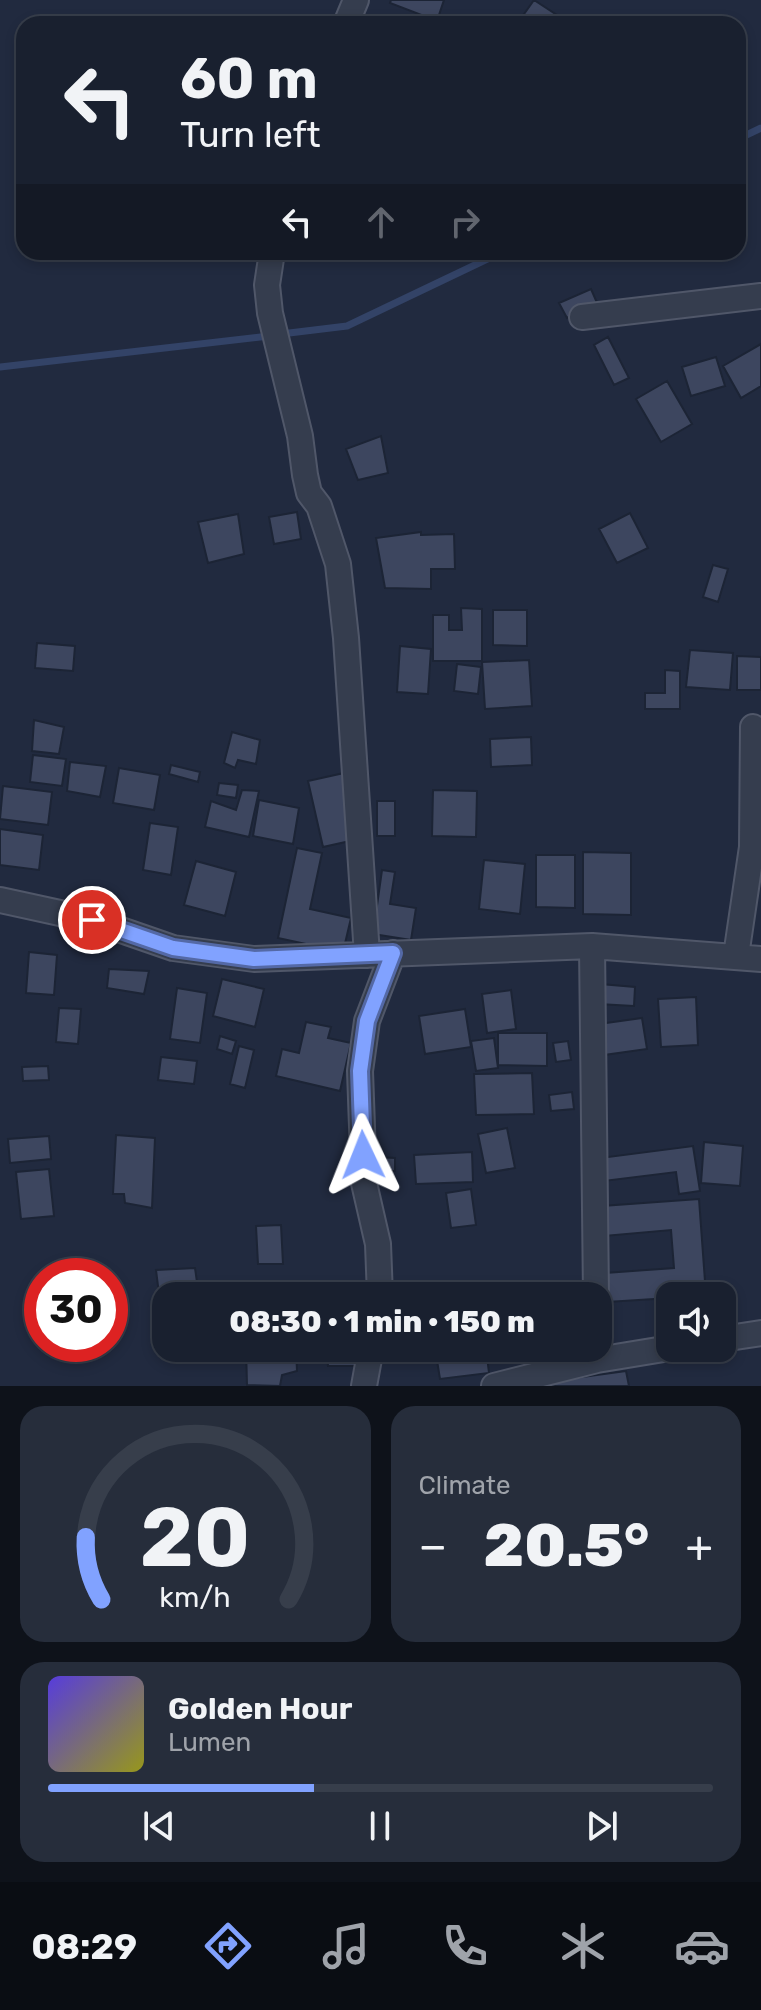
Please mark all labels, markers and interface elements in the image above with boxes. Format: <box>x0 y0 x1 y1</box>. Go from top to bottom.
text: 60 m <box>180 46 318 112</box>
icon: left <box>48 48 152 152</box>
text: Turn left <box>180 113 321 156</box>
icon: left <box>275 200 319 244</box>
icon: ahead <box>359 200 403 244</box>
icon: right <box>443 200 487 244</box>
pin <box>58 886 126 954</box>
icon: arrive <box>70 898 114 942</box>
position arrow <box>321 1113 405 1197</box>
speed limit sign: 30 <box>24 1258 128 1362</box>
map controls <box>656 1282 736 1362</box>
button: sound <box>656 1282 736 1362</box>
text: 08:30 · 1 min · 150 m <box>229 1304 535 1340</box>
text: Climate <box>419 1470 511 1501</box>
text: 20 <box>140 1488 251 1587</box>
text: 20.5° <box>484 1510 649 1581</box>
text: − <box>419 1520 447 1572</box>
text: + <box>686 1520 713 1572</box>
text: km/h <box>160 1580 231 1614</box>
text: Golden Hour <box>168 1691 352 1727</box>
text: Lumen <box>168 1727 251 1758</box>
icon: previous <box>137 1804 181 1848</box>
icon: pause <box>358 1804 402 1848</box>
icon: next <box>580 1804 624 1848</box>
icon: directions <box>200 1918 256 1974</box>
icon: music <box>318 1918 374 1974</box>
icon: phone <box>437 1918 493 1974</box>
icon: climate <box>555 1918 611 1974</box>
icon: car <box>674 1918 730 1974</box>
text: 08:29 <box>31 1925 137 1968</box>

